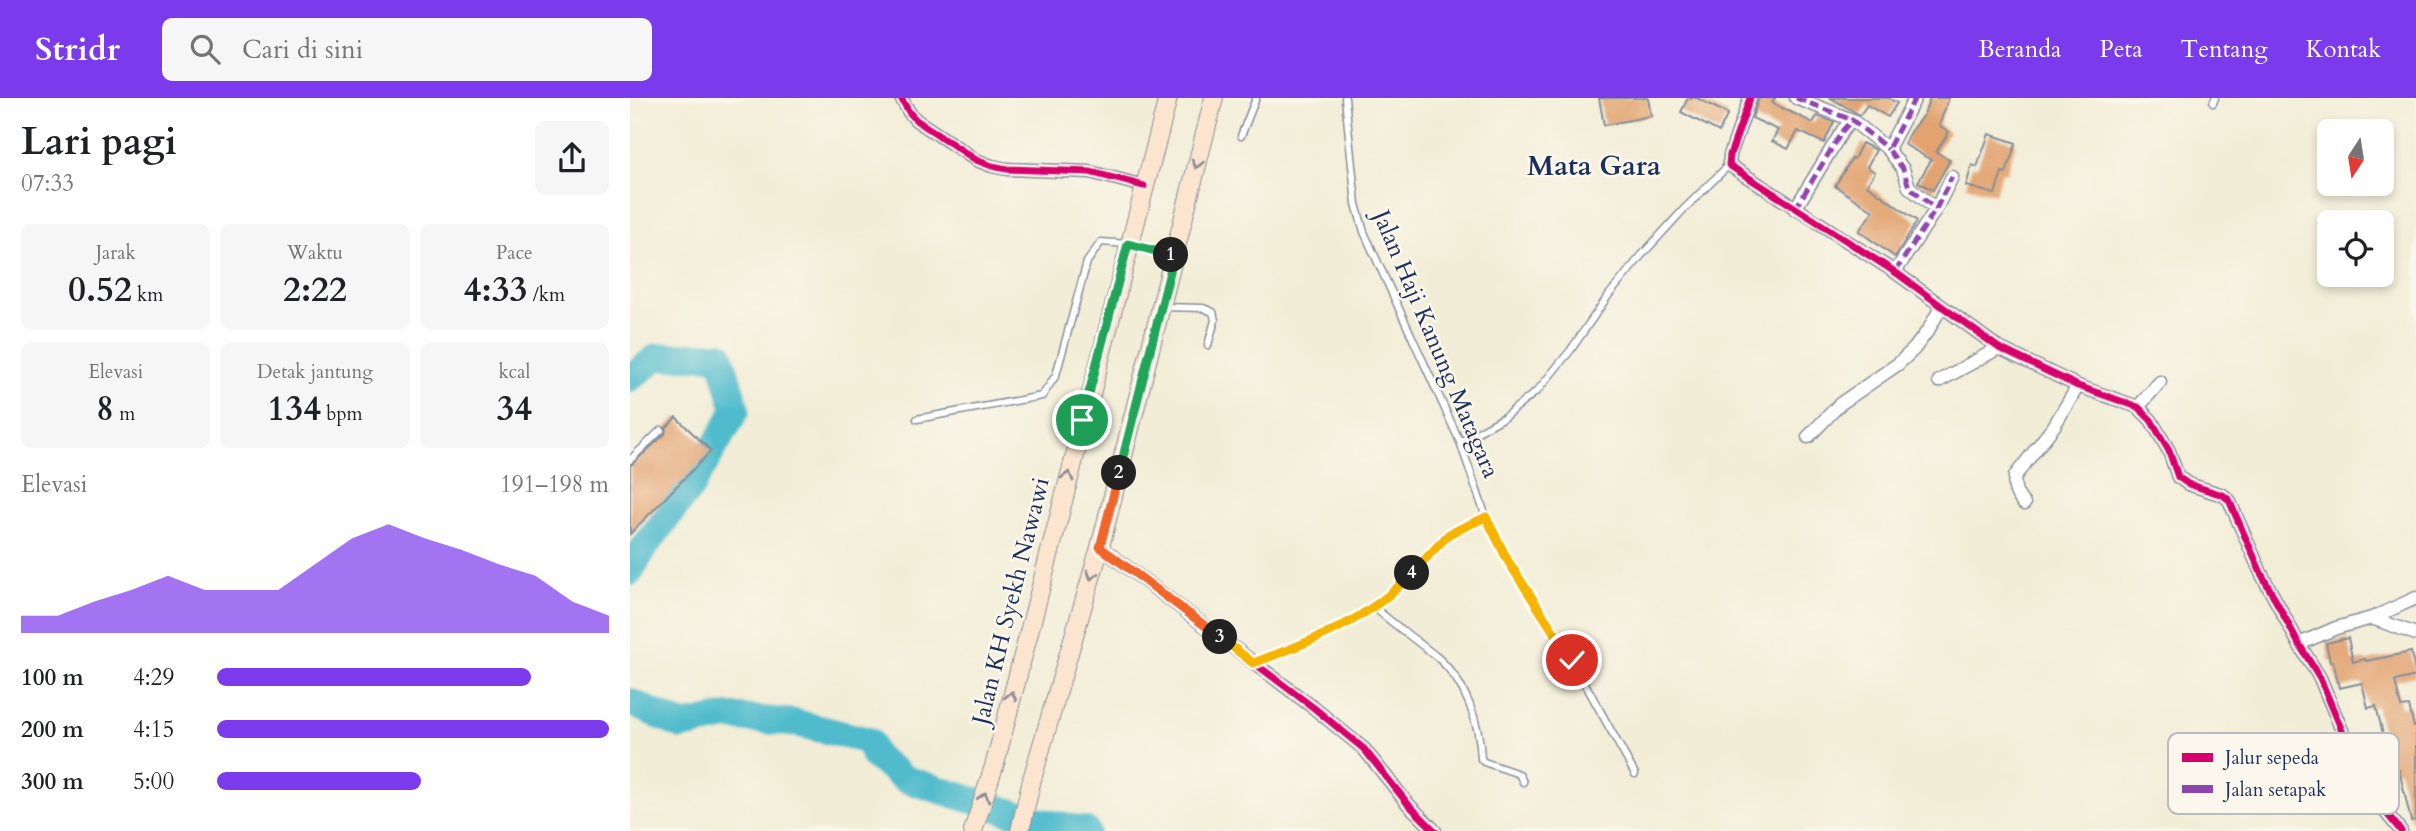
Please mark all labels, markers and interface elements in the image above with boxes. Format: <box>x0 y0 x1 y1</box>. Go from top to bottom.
search box <box>162 18 652 81</box>
text: Stridr <box>35 27 120 72</box>
icon: search <box>186 30 224 68</box>
text: Cari di sini <box>242 32 363 67</box>
text: Beranda <box>1978 33 2061 66</box>
text: Peta <box>2099 33 2143 66</box>
text: Tentang <box>2181 33 2268 66</box>
text: Kontak <box>2306 33 2381 66</box>
text: Lari pagi <box>21 116 177 168</box>
north arrow <box>2317 119 2394 196</box>
map controls <box>2317 119 2394 287</box>
button: share <box>535 121 609 195</box>
district label: Mata Gara <box>1527 147 1661 185</box>
one-way arrow <box>1191 158 1205 170</box>
text: 07:33 <box>21 168 74 199</box>
street label: Jalan Haji Kanung Matagara <box>1363 202 1508 484</box>
button: locate <box>2317 210 2394 287</box>
pin: 1 <box>1154 238 1188 272</box>
text: Jarak <box>96 240 136 266</box>
text: Waktu <box>287 240 343 266</box>
text: Pace <box>496 240 533 266</box>
text: 1 <box>1166 241 1175 267</box>
text: 0.52 <box>68 266 132 314</box>
text: 2:22 <box>283 266 347 314</box>
text: 4:33 <box>464 266 528 314</box>
text: km <box>132 282 163 308</box>
text: /km <box>528 282 565 308</box>
text: Elevasi <box>88 359 143 385</box>
text: Detak jantung <box>257 359 373 385</box>
text: kcal <box>498 359 530 385</box>
text: 8 <box>96 385 114 433</box>
text: 134 <box>267 385 321 433</box>
text: 34 <box>496 385 532 433</box>
pin <box>1052 390 1112 450</box>
text: m <box>114 401 135 427</box>
text: bpm <box>321 401 363 427</box>
icon: arrive <box>1063 401 1101 439</box>
pin: 2 <box>1102 456 1136 490</box>
text: 2 <box>1114 459 1123 485</box>
text: Elevasi <box>21 469 87 500</box>
text: 191–198 m <box>500 469 609 500</box>
one-way arrow <box>1060 470 1074 482</box>
street label: Jalan KH Syekh Nawawi <box>964 474 1058 731</box>
pin: 4 <box>1394 556 1430 590</box>
text: 4 <box>1407 559 1416 585</box>
one-way arrow <box>1086 568 1101 580</box>
pin: 3 <box>1202 620 1238 654</box>
text: 3 <box>1215 623 1224 649</box>
pin <box>1542 630 1602 690</box>
icon: check <box>1553 641 1591 679</box>
text: 100 m <box>21 662 84 693</box>
text: 4:29 <box>133 662 174 693</box>
one-way arrow <box>1002 690 1017 702</box>
text: 200 m <box>21 714 84 745</box>
text: 4:15 <box>133 714 174 745</box>
legend <box>2168 733 2399 814</box>
text: Jalur sepeda <box>2222 745 2319 771</box>
text: 300 m <box>21 766 84 797</box>
text: 5:00 <box>133 766 174 797</box>
text: Jalan setapak <box>2222 777 2327 803</box>
one-way arrow <box>976 791 991 803</box>

